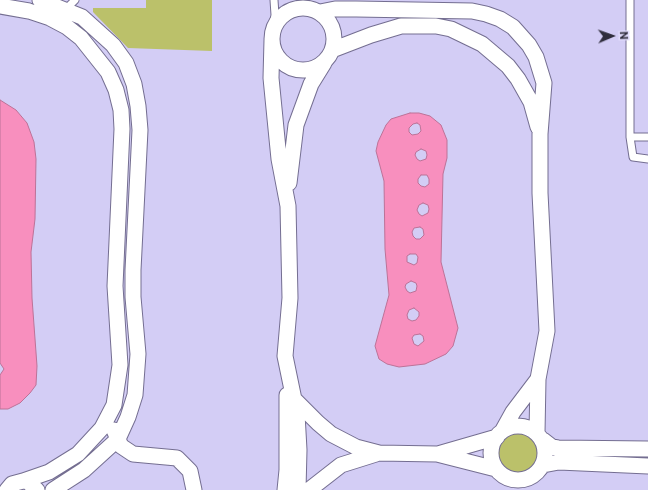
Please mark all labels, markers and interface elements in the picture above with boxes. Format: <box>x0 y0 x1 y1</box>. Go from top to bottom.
north arrow <box>592 16 632 56</box>
text: N <box>618 31 631 40</box>

